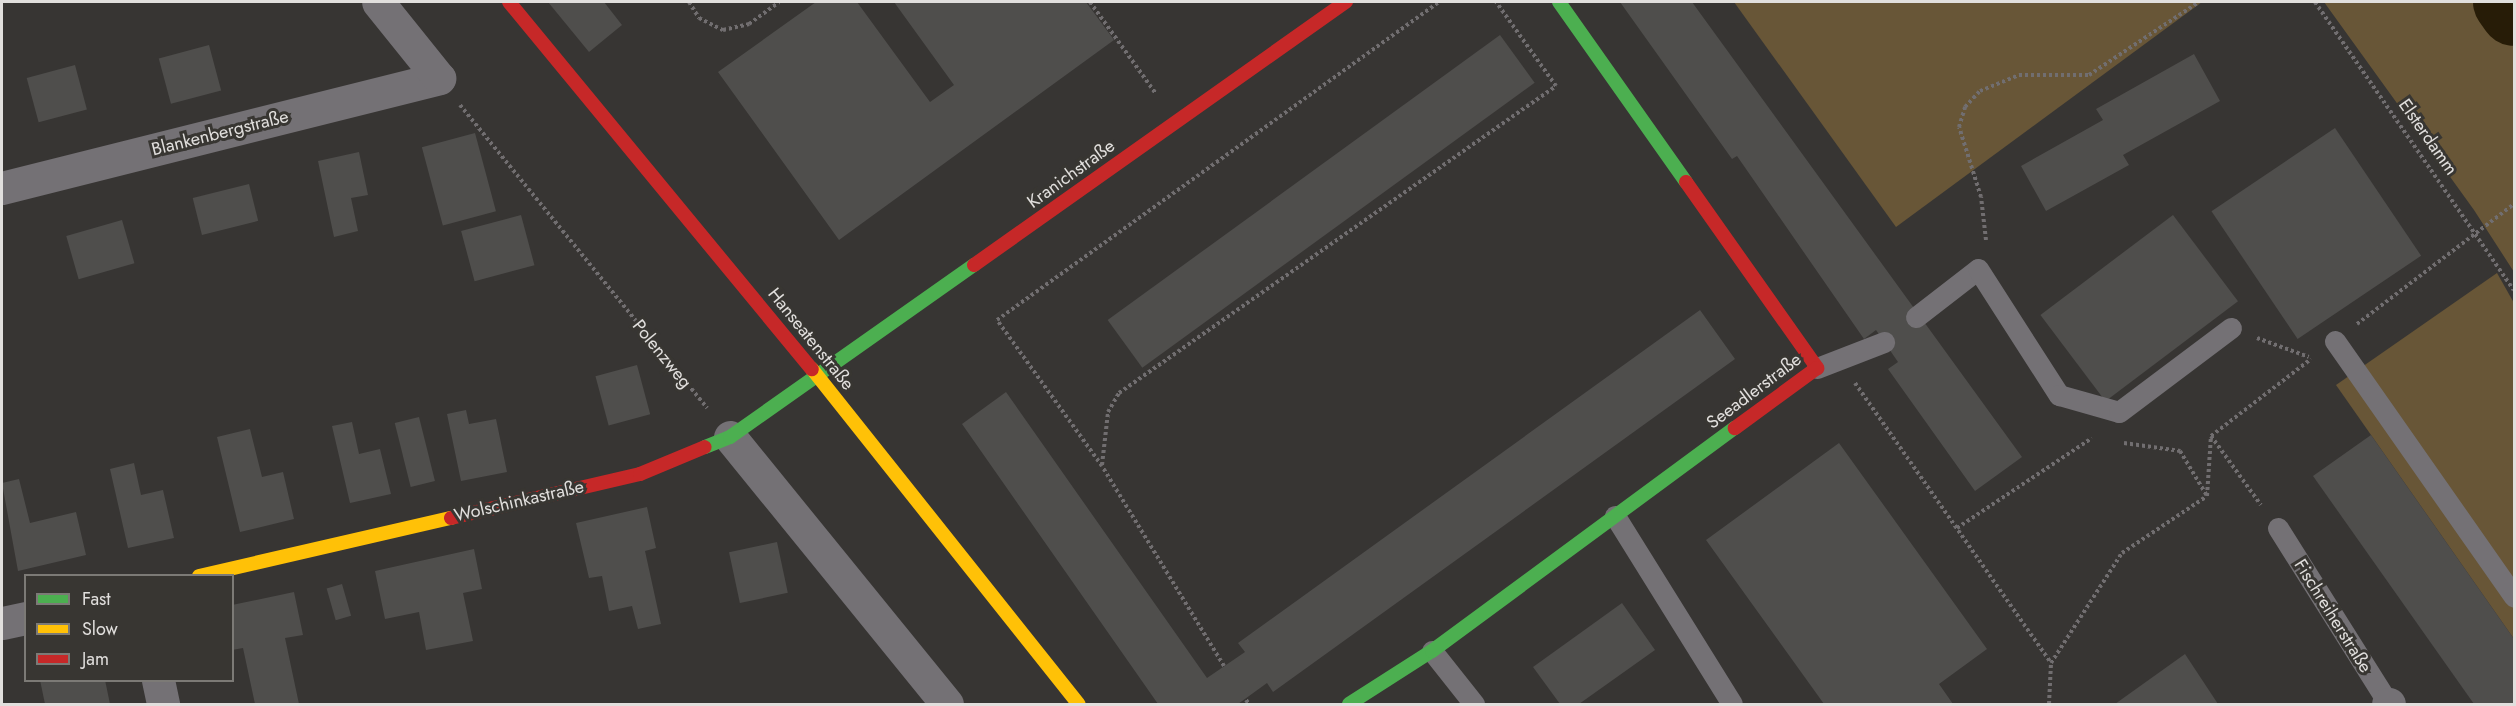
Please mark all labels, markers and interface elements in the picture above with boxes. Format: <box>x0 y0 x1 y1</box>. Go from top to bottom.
street label: Elsterdamm <box>2394 95 2462 179</box>
street label: Blankenbergstraße <box>149 106 291 160</box>
street label: Kranichstraße <box>1023 135 1119 213</box>
street label: Hanseatenstraße <box>763 284 859 394</box>
street label: Polenzweg <box>628 315 696 393</box>
street label: Seeadlerstraße <box>1702 348 1806 434</box>
street label: Wolschinkastraße <box>452 476 586 526</box>
street label: Fischreiherstraße <box>2290 555 2376 677</box>
legend <box>24 574 234 682</box>
text: Fast <box>82 586 111 612</box>
text: Slow <box>82 616 118 642</box>
text: Jam <box>82 646 109 672</box>

